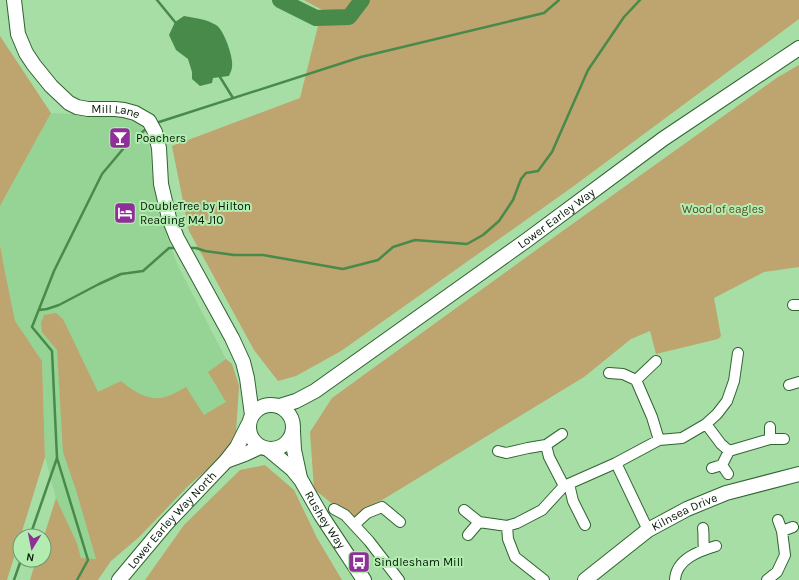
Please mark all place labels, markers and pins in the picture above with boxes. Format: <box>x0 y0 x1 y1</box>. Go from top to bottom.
bar icon: Poachers <box>107 125 133 151</box>
place label: Poachers <box>136 131 186 145</box>
place label: DoubleTree by Hilton Reading M4 J10 <box>140 199 251 227</box>
hotel icon: DoubleTree by Hilton Reading M4 J10 <box>112 200 138 226</box>
bus stop icon: Sindlesham Mill <box>346 549 372 575</box>
place label: Sindlesham Mill <box>374 555 463 569</box>

